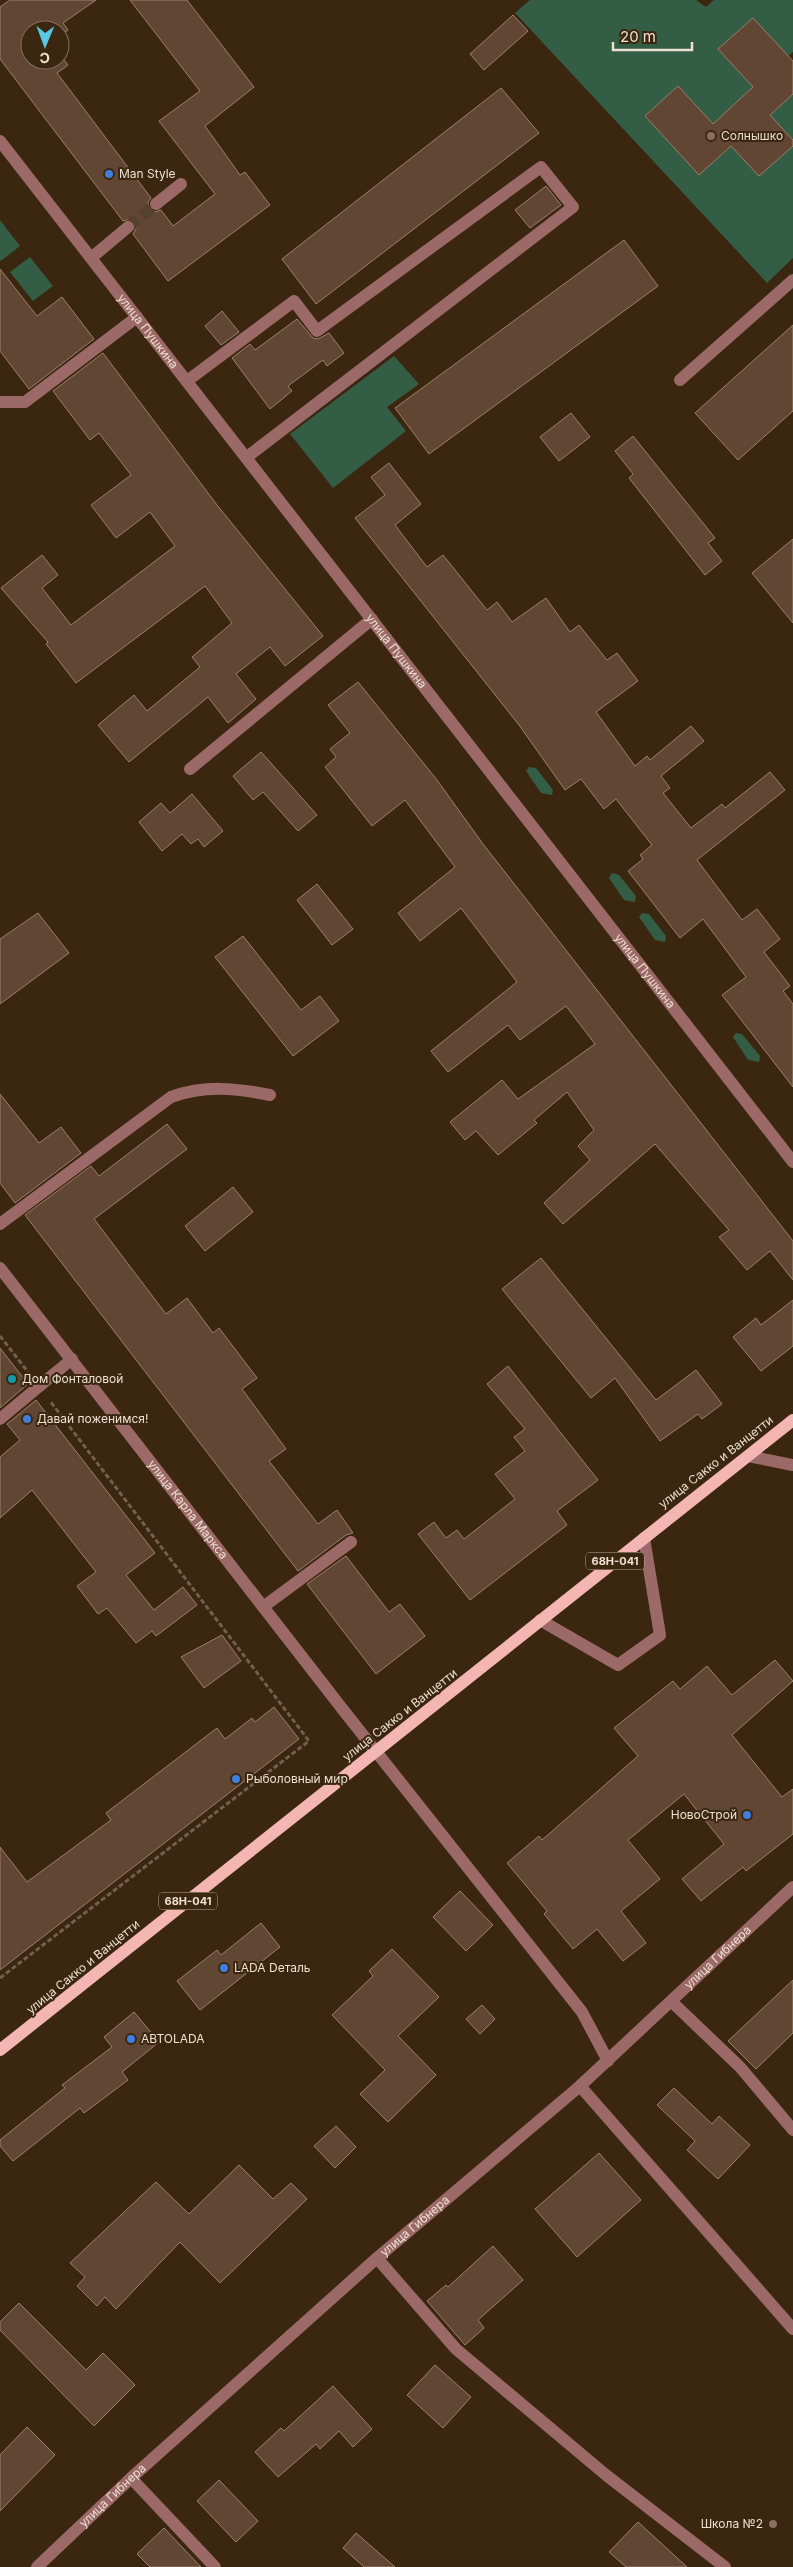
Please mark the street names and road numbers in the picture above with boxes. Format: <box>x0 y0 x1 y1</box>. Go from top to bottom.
street label: улица Пушкина <box>115 291 182 371</box>
street label: улица Пушкина <box>363 611 430 691</box>
street label: улица Пушкина <box>611 930 679 1011</box>
street label: улица Сакко и Ванцетти <box>655 1412 776 1511</box>
street label: улица Карла Маркса <box>145 1457 231 1562</box>
road number: 68Н-041 <box>586 1552 644 1570</box>
street label: улица Сакко и Ванцетти <box>339 1665 460 1764</box>
road number: 68Н-041 <box>159 1892 217 1910</box>
street label: улица Сакко и Ванцетти <box>23 1916 142 2017</box>
street label: улица Гибнера <box>681 1922 754 1992</box>
street label: улица Гибнера <box>377 2192 452 2259</box>
street label: улица Гибнера <box>76 2460 149 2530</box>

